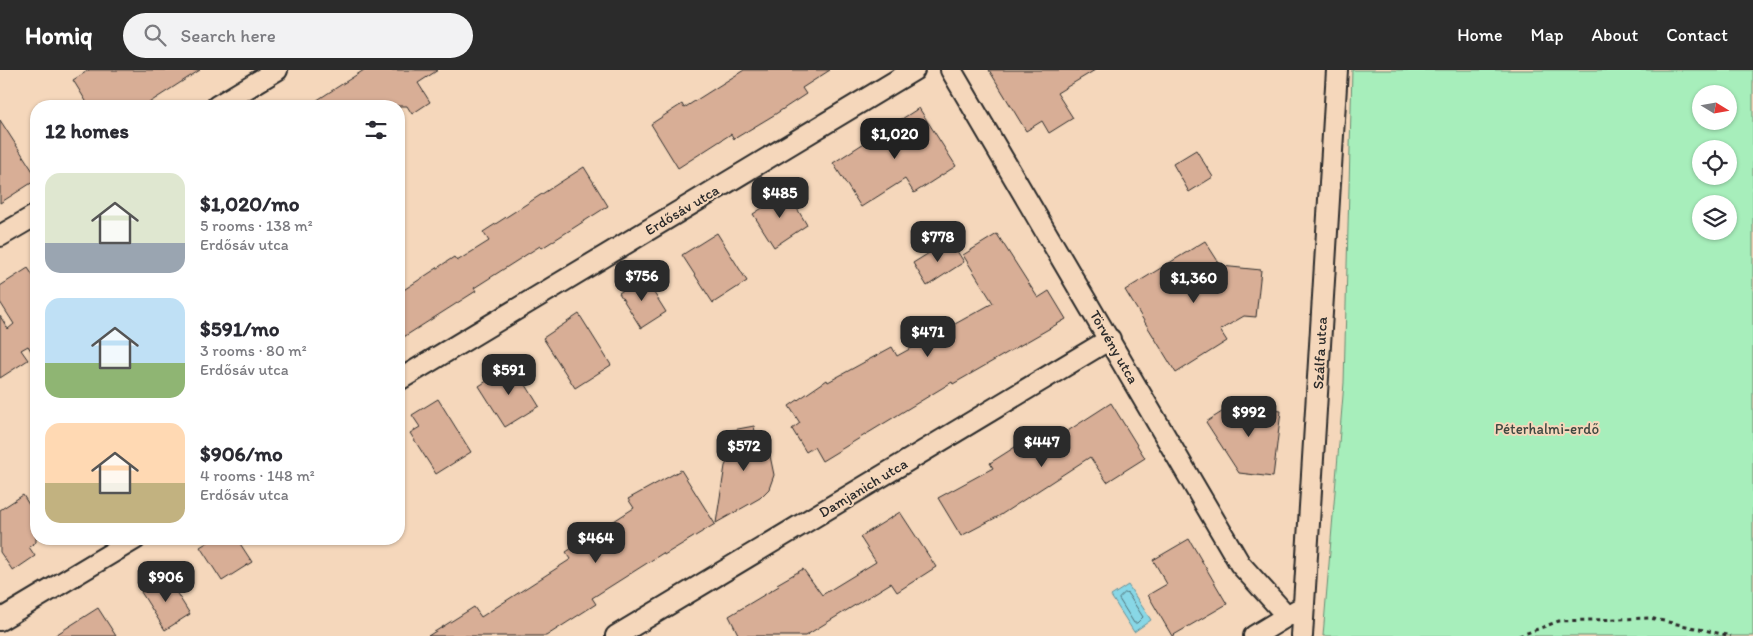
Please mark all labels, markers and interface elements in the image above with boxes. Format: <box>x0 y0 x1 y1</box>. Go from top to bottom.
search box <box>123 13 473 58</box>
text: Homiq <box>25 21 93 50</box>
icon: search <box>141 21 169 49</box>
text: Search here <box>181 24 276 47</box>
text: Home <box>1457 24 1503 46</box>
text: Map <box>1531 24 1564 46</box>
text: About <box>1592 24 1638 46</box>
text: Contact <box>1666 24 1728 46</box>
north arrow <box>1692 85 1738 130</box>
map controls <box>1692 85 1737 240</box>
icon: filters <box>362 116 390 144</box>
text: 12 homes <box>45 118 129 143</box>
pin: $1,020 <box>854 118 936 160</box>
text: $1,020 <box>871 124 919 143</box>
button: locate <box>1692 140 1737 185</box>
pin: $485 <box>750 176 810 219</box>
street label: Erdősáv utca <box>642 181 723 239</box>
text: $485 <box>763 183 797 202</box>
text: $1,020/mo <box>200 191 299 216</box>
icon: home <box>85 193 145 253</box>
button: layers <box>1692 195 1737 240</box>
text: 5 rooms · 138 m² <box>200 216 313 235</box>
pin: $778 <box>908 220 968 263</box>
text: $778 <box>922 227 954 246</box>
text: Erdősáv utca <box>200 235 289 254</box>
pin: $756 <box>612 260 672 302</box>
pin: $1,360 <box>1153 262 1235 304</box>
text: $756 <box>626 266 658 285</box>
text: $1,360 <box>1171 268 1217 287</box>
street label: Törvény utca <box>1086 307 1143 387</box>
text: $591/mo <box>200 316 280 341</box>
pin: $471 <box>898 316 958 358</box>
street label: Szálfa utca <box>1309 316 1331 390</box>
icon: home <box>85 318 145 378</box>
text: $471 <box>911 322 945 341</box>
text: 3 rooms · 80 m² <box>200 341 307 360</box>
pin: $591 <box>479 354 539 396</box>
text: Erdősáv utca <box>200 360 289 379</box>
text: $591 <box>493 360 525 379</box>
pin: $992 <box>1219 396 1279 438</box>
text: $992 <box>1232 402 1266 421</box>
park label: Péterhalmi-erdő <box>1495 420 1599 438</box>
pin: $447 <box>1012 426 1072 468</box>
pin: $572 <box>714 430 774 472</box>
text: $447 <box>1024 432 1060 451</box>
text: $572 <box>728 436 760 455</box>
text: $906/mo <box>200 441 283 466</box>
icon: home <box>85 443 145 503</box>
street label: Damjanich utca <box>815 454 911 522</box>
text: 4 rooms · 148 m² <box>200 466 315 485</box>
text: Erdősáv utca <box>200 485 289 504</box>
pin: $464 <box>566 522 626 564</box>
text: $464 <box>578 528 614 547</box>
pin: $906 <box>136 560 196 603</box>
text: $906 <box>149 567 183 586</box>

